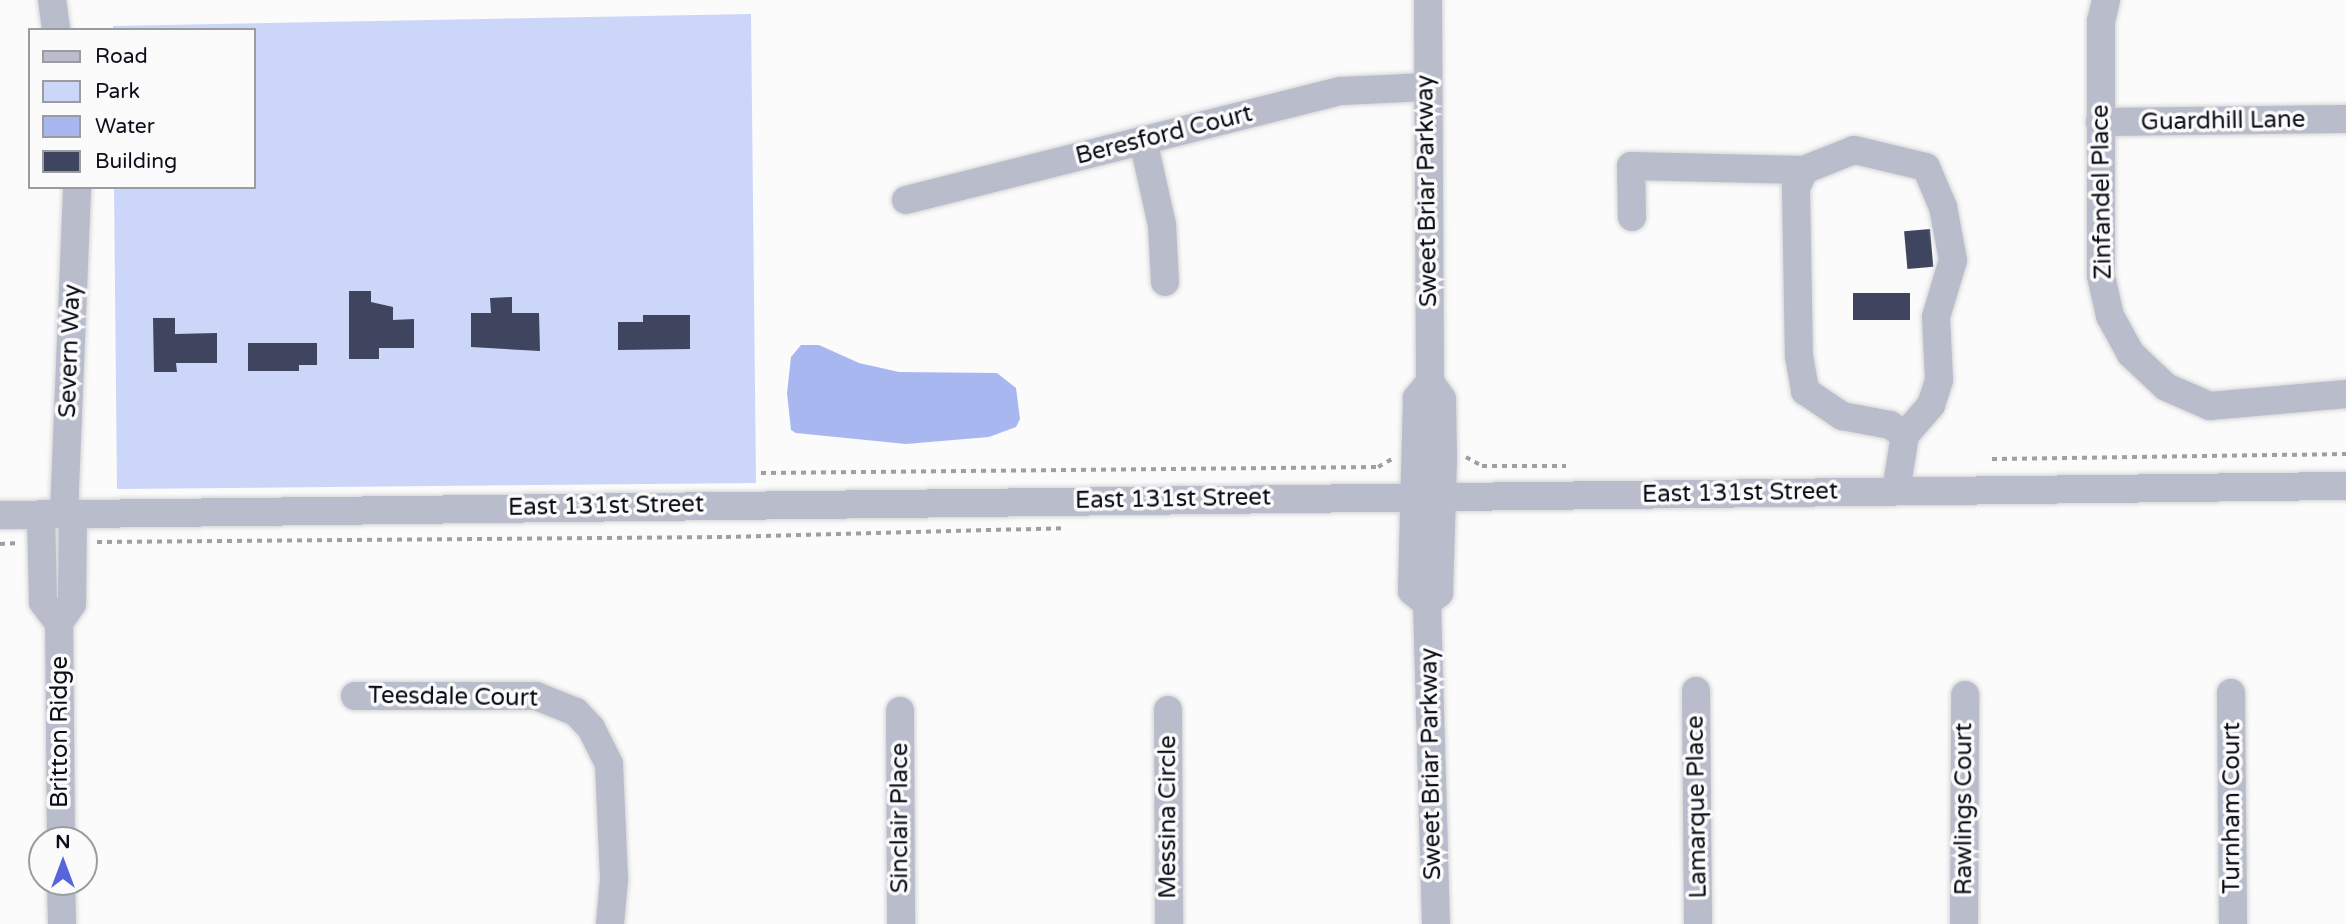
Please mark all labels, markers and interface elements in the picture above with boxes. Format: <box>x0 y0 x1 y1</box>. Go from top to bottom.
legend <box>28 28 256 189</box>
text: Road <box>95 44 148 69</box>
street label: Sweet Briar Parkway <box>1411 75 1443 307</box>
text: Park <box>95 79 140 104</box>
street label: Beresford Court <box>1073 99 1255 171</box>
street label: Zinfandel Place <box>2086 104 2118 280</box>
street label: Guardhill Lane <box>2140 105 2306 137</box>
text: Water <box>95 114 155 139</box>
text: Building <box>95 149 177 174</box>
street label: Severn Way <box>53 284 87 418</box>
street label: East 131st Street <box>1642 477 1838 509</box>
street label: East 131st Street <box>1075 483 1271 515</box>
street label: East 131st Street <box>508 490 704 522</box>
street label: Sweet Briar Parkway <box>1415 648 1447 880</box>
street label: Britton Ridge <box>46 656 74 808</box>
street label: Teesdale Court <box>368 681 538 713</box>
street label: Lamarque Place <box>1681 715 1713 899</box>
street label: Turnham Court <box>2218 722 2246 894</box>
street label: Rawlings Court <box>1950 723 1978 895</box>
street label: Messina Circle <box>1154 735 1182 899</box>
street label: Sinclair Place <box>886 743 914 893</box>
north arrow <box>28 826 98 896</box>
text: N <box>55 831 71 853</box>

